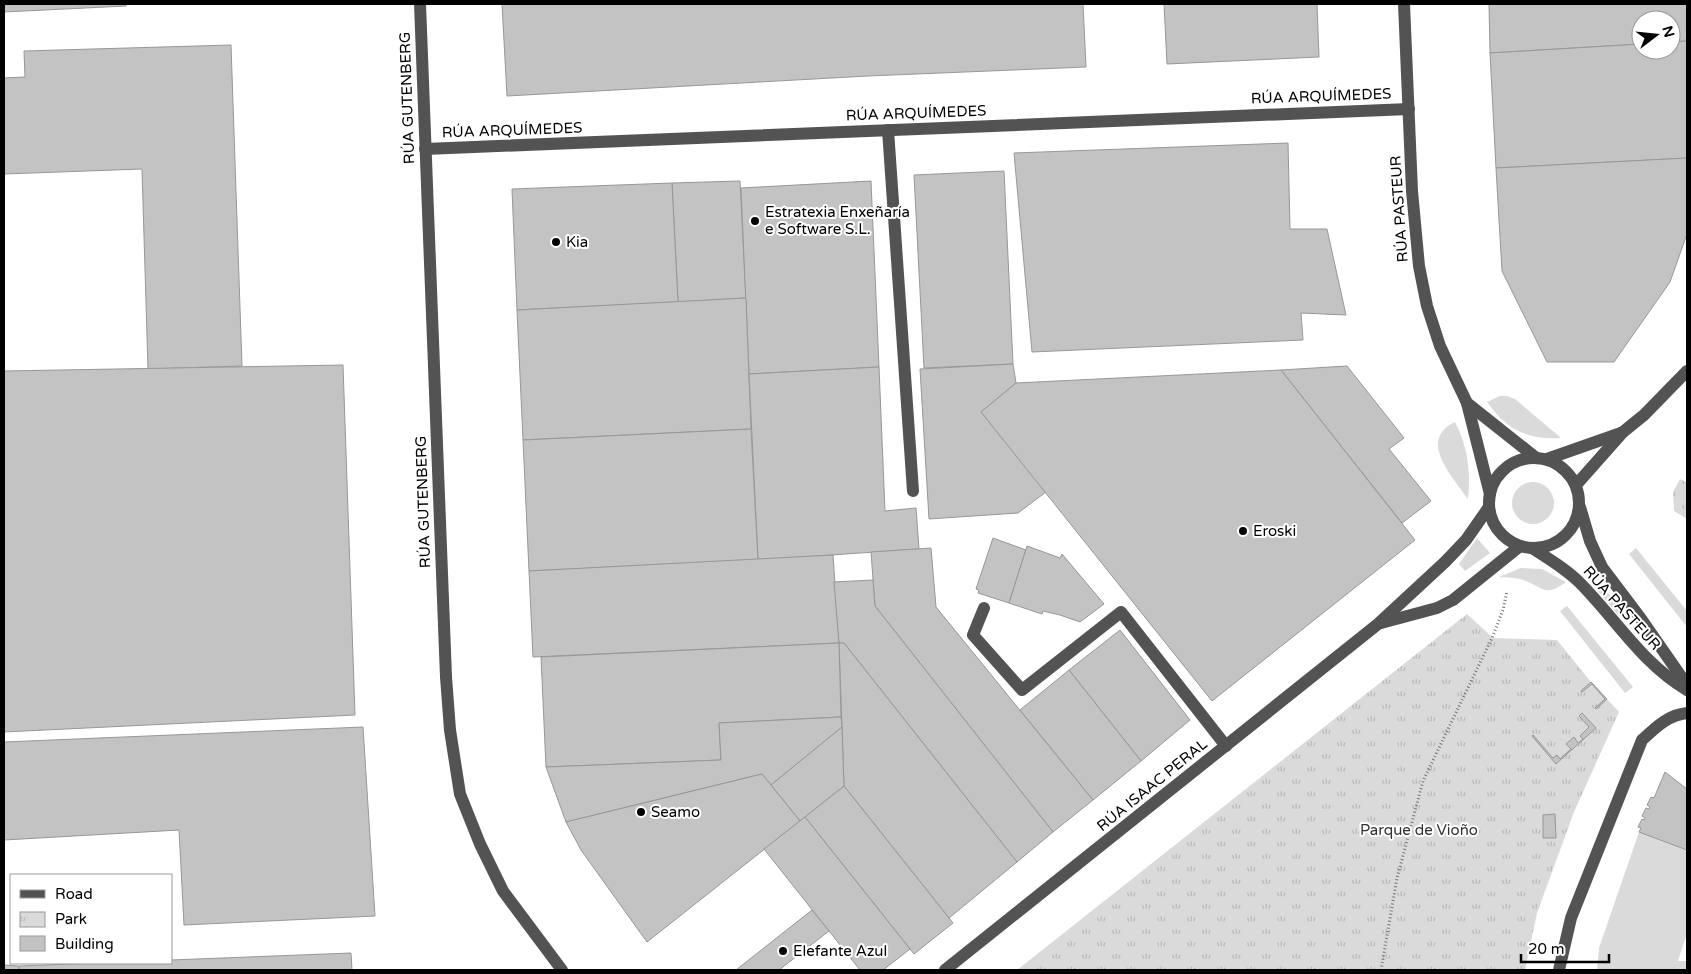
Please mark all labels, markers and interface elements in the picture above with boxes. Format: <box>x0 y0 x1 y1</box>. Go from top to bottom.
north arrow <box>1631 10 1681 60</box>
text: N <box>1658 24 1678 39</box>
street label: RÚA GUTENBERG <box>396 32 418 164</box>
street label: RÚA ARQUÍMEDES <box>1250 85 1392 107</box>
street label: RÚA ARQUÍMEDES <box>845 102 987 124</box>
street label: RÚA ARQUÍMEDES <box>441 119 583 141</box>
street label: RÚA PASTEUR <box>1386 155 1412 263</box>
place label: Estratexia Enxeñaría e Software S.L. <box>765 203 910 238</box>
marker: Estratexia Enxeñaría e Software S.L. <box>749 215 761 227</box>
place label: Kia <box>566 233 588 251</box>
marker: Kia <box>550 236 562 248</box>
street label: RÚA GUTENBERG <box>412 436 434 568</box>
place label: Eroski <box>1253 522 1296 540</box>
marker: Eroski <box>1237 525 1249 537</box>
street label: RÚA PASTEUR <box>1580 562 1664 654</box>
street label: RÚA ISAAC PERAL <box>1093 735 1211 835</box>
place label: Seamo <box>651 803 700 821</box>
marker: Seamo <box>635 806 647 818</box>
park label: Parque de Vioño <box>1360 821 1478 839</box>
legend <box>10 874 172 964</box>
text: Road <box>55 885 93 903</box>
text: Park <box>55 910 87 928</box>
scale bar <box>1521 932 1608 964</box>
text: Building <box>55 935 114 953</box>
text: 20 m <box>1528 940 1565 958</box>
place label: Elefante Azul <box>793 942 887 960</box>
marker: Elefante Azul <box>777 945 789 957</box>

